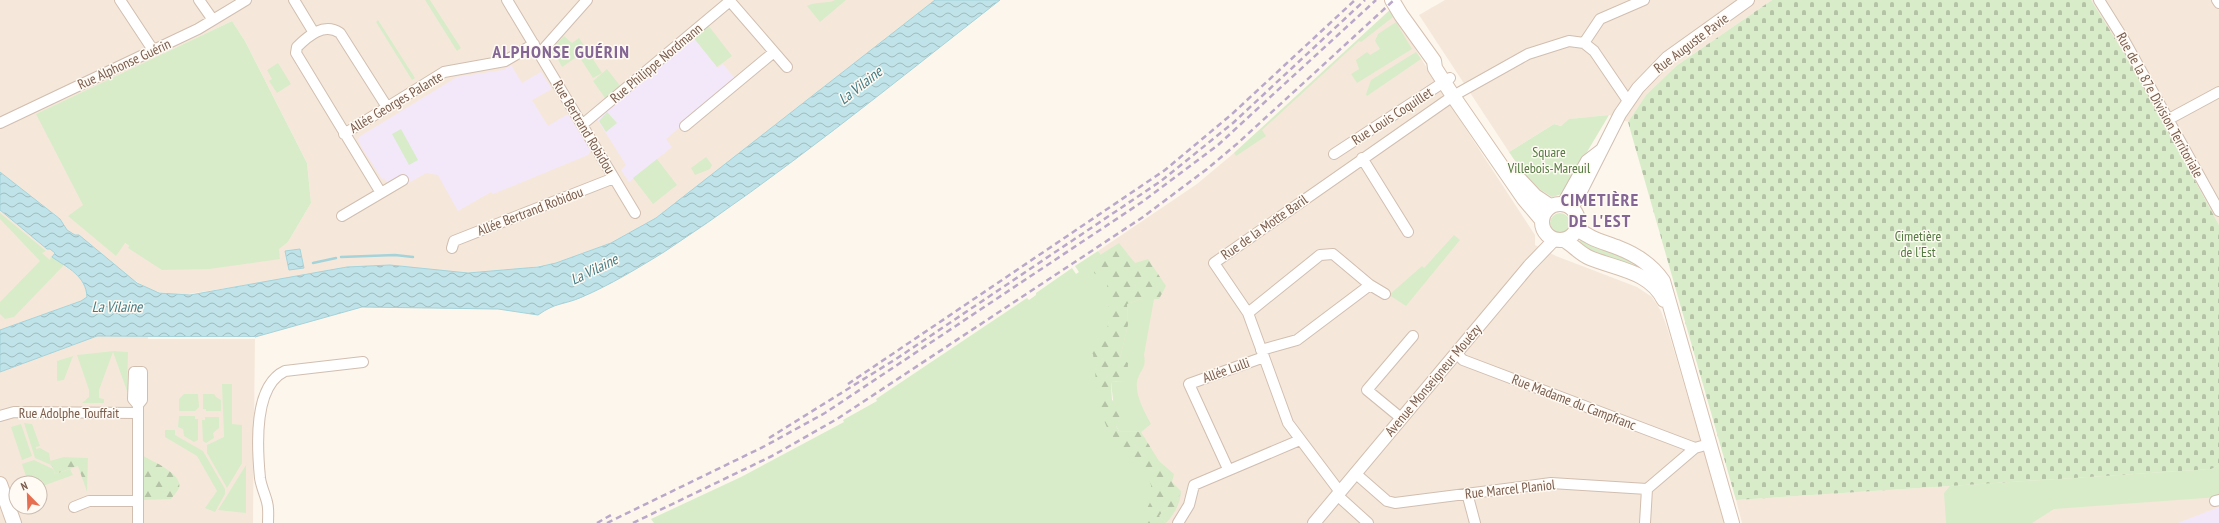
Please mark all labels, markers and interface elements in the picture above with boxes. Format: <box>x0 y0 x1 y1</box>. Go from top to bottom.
street label: Rue Auguste Pavie <box>1650 9 1732 77</box>
street label: Rue Philippe Nordmann <box>606 19 706 107</box>
street label: Rue de la 87e Division Territoriale <box>2113 29 2208 181</box>
street label: Rue Alphonse Guérin <box>75 35 173 93</box>
district label: ALPHONSE GUÉRIN <box>491 40 630 63</box>
water label: La Vilaine <box>834 61 886 108</box>
street label: Allée Georges Palante <box>346 67 446 137</box>
street label: Rue Bertrand Robidou <box>549 77 619 177</box>
street label: Rue Louis Coquillet <box>1348 83 1436 149</box>
park label: Square Villebois-Mareuil <box>1507 143 1591 177</box>
street label: Allée Bertrand Robidou <box>474 183 586 239</box>
district label: CIMETIÈRE DE L'EST <box>1561 188 1639 232</box>
street label: Rue de la Motte Baril <box>1217 190 1311 264</box>
park label: Cimetière de l'Est <box>1895 227 1942 261</box>
water label: La Vilaine <box>567 249 622 289</box>
water label: La Vilaine <box>92 297 143 316</box>
street label: Avenue Monseigneur Mouézy <box>1381 320 1486 440</box>
street label: Allée Lulli <box>1200 353 1252 387</box>
street label: Rue Madame du Campfranc <box>1509 370 1639 434</box>
street label: Rue Adolphe Touffait <box>19 404 119 422</box>
north arrow <box>8 475 48 515</box>
street label: Rue Marcel Planiol <box>1464 475 1557 503</box>
text: N <box>19 478 30 493</box>

